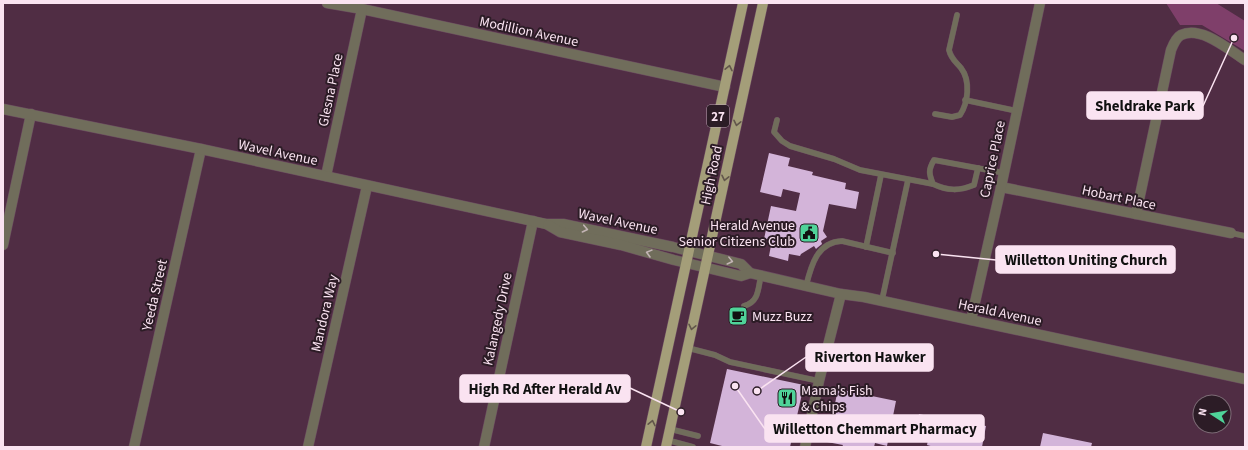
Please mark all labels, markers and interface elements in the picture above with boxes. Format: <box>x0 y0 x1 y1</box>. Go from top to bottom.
street label: Modillion Avenue <box>477 12 580 52</box>
street label: Glesna Place <box>313 52 348 129</box>
one-way arrow <box>724 65 732 71</box>
callout: Sheldrake Park <box>1087 92 1203 119</box>
text: Sheldrake Park <box>1095 96 1196 117</box>
road number: 27 <box>707 105 729 127</box>
street label: Caprice Place <box>975 119 1011 200</box>
one-way arrow <box>733 120 741 126</box>
street label: Wavel Avenue <box>236 135 319 171</box>
street label: High Road <box>696 144 728 207</box>
one-way arrow <box>721 175 729 181</box>
street label: Hobart Place <box>1080 180 1158 216</box>
street label: Wavel Avenue <box>576 204 659 240</box>
place label: Herald Avenue Senior Citizens Club <box>679 216 795 252</box>
public building icon: Herald Avenue Senior Citizens Club <box>798 222 820 244</box>
one-way arrow <box>581 224 588 232</box>
callout: Willetton Uniting Church <box>996 246 1175 273</box>
one-way arrow <box>646 249 653 258</box>
text: Willetton Uniting Church <box>1005 250 1167 271</box>
street label: Yeeda Street <box>137 257 173 334</box>
one-way arrow <box>727 257 734 265</box>
street label: Kalangedy Drive <box>478 271 518 368</box>
street label: Mandora Way <box>306 272 344 354</box>
street label: Herald Avenue <box>956 294 1043 332</box>
cafe icon: Muzz Buzz <box>727 305 749 327</box>
place label: Muzz Buzz <box>752 307 812 327</box>
one-way arrow <box>689 324 697 330</box>
callout: Riverton Hawker <box>806 344 933 371</box>
text: Riverton Hawker <box>814 347 926 368</box>
callout: High Rd After Herald Av <box>460 375 630 402</box>
text: High Rd After Herald Av <box>468 379 622 400</box>
place label: Mama's Fish & Chips <box>801 381 873 417</box>
restaurant icon: Mama's Fish & Chips <box>776 387 798 409</box>
north arrow <box>1192 394 1232 434</box>
text: N <box>1195 407 1211 417</box>
callout: Willetton Chemmart Pharmacy <box>765 415 984 442</box>
text: Willetton Chemmart Pharmacy <box>773 419 977 440</box>
one-way arrow <box>647 420 655 426</box>

